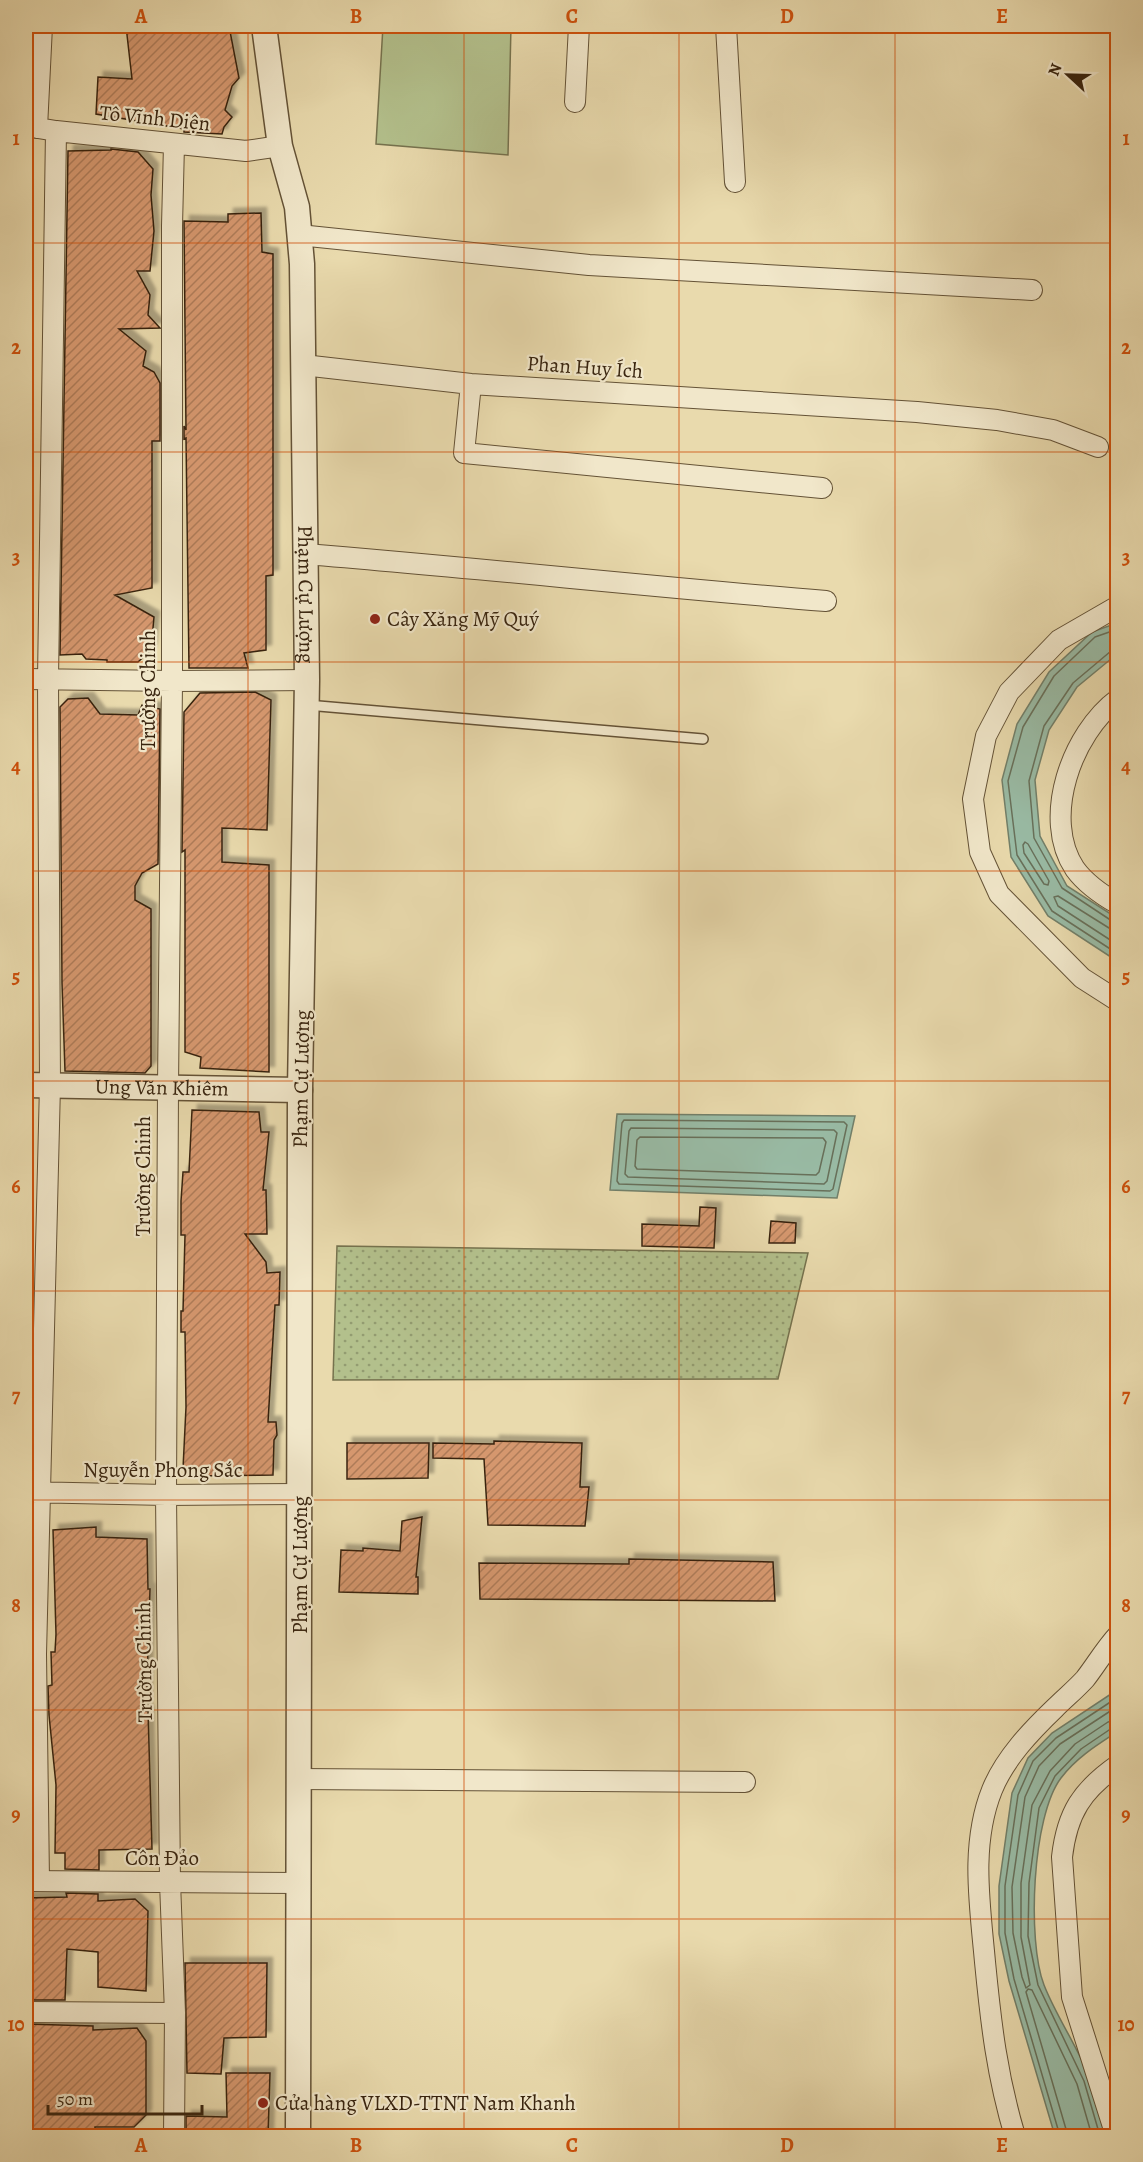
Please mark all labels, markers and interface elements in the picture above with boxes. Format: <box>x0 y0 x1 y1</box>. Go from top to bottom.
text: A <box>134 3 148 30</box>
text: B <box>350 3 362 30</box>
text: C <box>566 3 578 30</box>
text: D <box>780 3 794 30</box>
text: E <box>996 3 1008 30</box>
north arrow <box>1038 45 1098 105</box>
text: N <box>1043 60 1068 79</box>
street label: Tô Vĩnh Diện <box>98 98 212 138</box>
text: 1 <box>12 125 20 152</box>
text: 1 <box>1122 125 1130 152</box>
text: 2 <box>11 334 21 361</box>
text: 2 <box>1121 334 1131 361</box>
street label: Phan Huy Ích <box>526 349 644 385</box>
street label: Phạm Cự Lượng <box>291 525 321 664</box>
text: 3 <box>12 544 20 571</box>
text: 3 <box>1122 544 1130 571</box>
place label: Cây Xăng Mỹ Quý <box>387 605 539 633</box>
marker: Cây Xăng Mỹ Quý <box>368 612 382 626</box>
street label: Trường Chinh <box>134 630 162 750</box>
text: 4 <box>11 753 21 780</box>
text: 4 <box>1121 753 1131 780</box>
text: 5 <box>12 963 20 990</box>
text: 5 <box>1122 963 1130 990</box>
street label: Phạm Cự Lượng <box>286 1009 316 1148</box>
street label: Ung Văn Khiêm <box>95 1072 229 1103</box>
street label: Trường Chinh <box>129 1116 157 1236</box>
text: 6 <box>11 1173 21 1200</box>
text: 6 <box>1121 1173 1131 1200</box>
text: 7 <box>12 1382 21 1409</box>
text: 7 <box>1122 1382 1131 1409</box>
street label: Nguyễn Phong Sắc <box>83 1456 243 1484</box>
street label: Phạm Cự Lượng <box>286 1495 314 1634</box>
text: 8 <box>11 1592 21 1619</box>
text: 8 <box>1121 1592 1131 1619</box>
street label: Trường Chinh <box>129 1601 159 1723</box>
text: 9 <box>11 1801 21 1828</box>
text: 9 <box>1121 1801 1131 1828</box>
street label: Côn Đảo <box>125 1844 199 1872</box>
text: 10 <box>7 2011 25 2038</box>
text: 10 <box>1117 2011 1135 2038</box>
scale bar <box>48 2078 202 2116</box>
text: 50 m <box>57 2087 93 2111</box>
place label: Cửa hàng VLXD-TTNT Nam Khanh <box>275 2089 576 2117</box>
marker: Cửa hàng VLXD-TTNT Nam Khanh <box>256 2096 270 2110</box>
text: A <box>134 2132 148 2159</box>
text: B <box>350 2132 362 2159</box>
text: C <box>566 2132 578 2159</box>
text: D <box>780 2132 794 2159</box>
text: E <box>996 2132 1008 2159</box>

